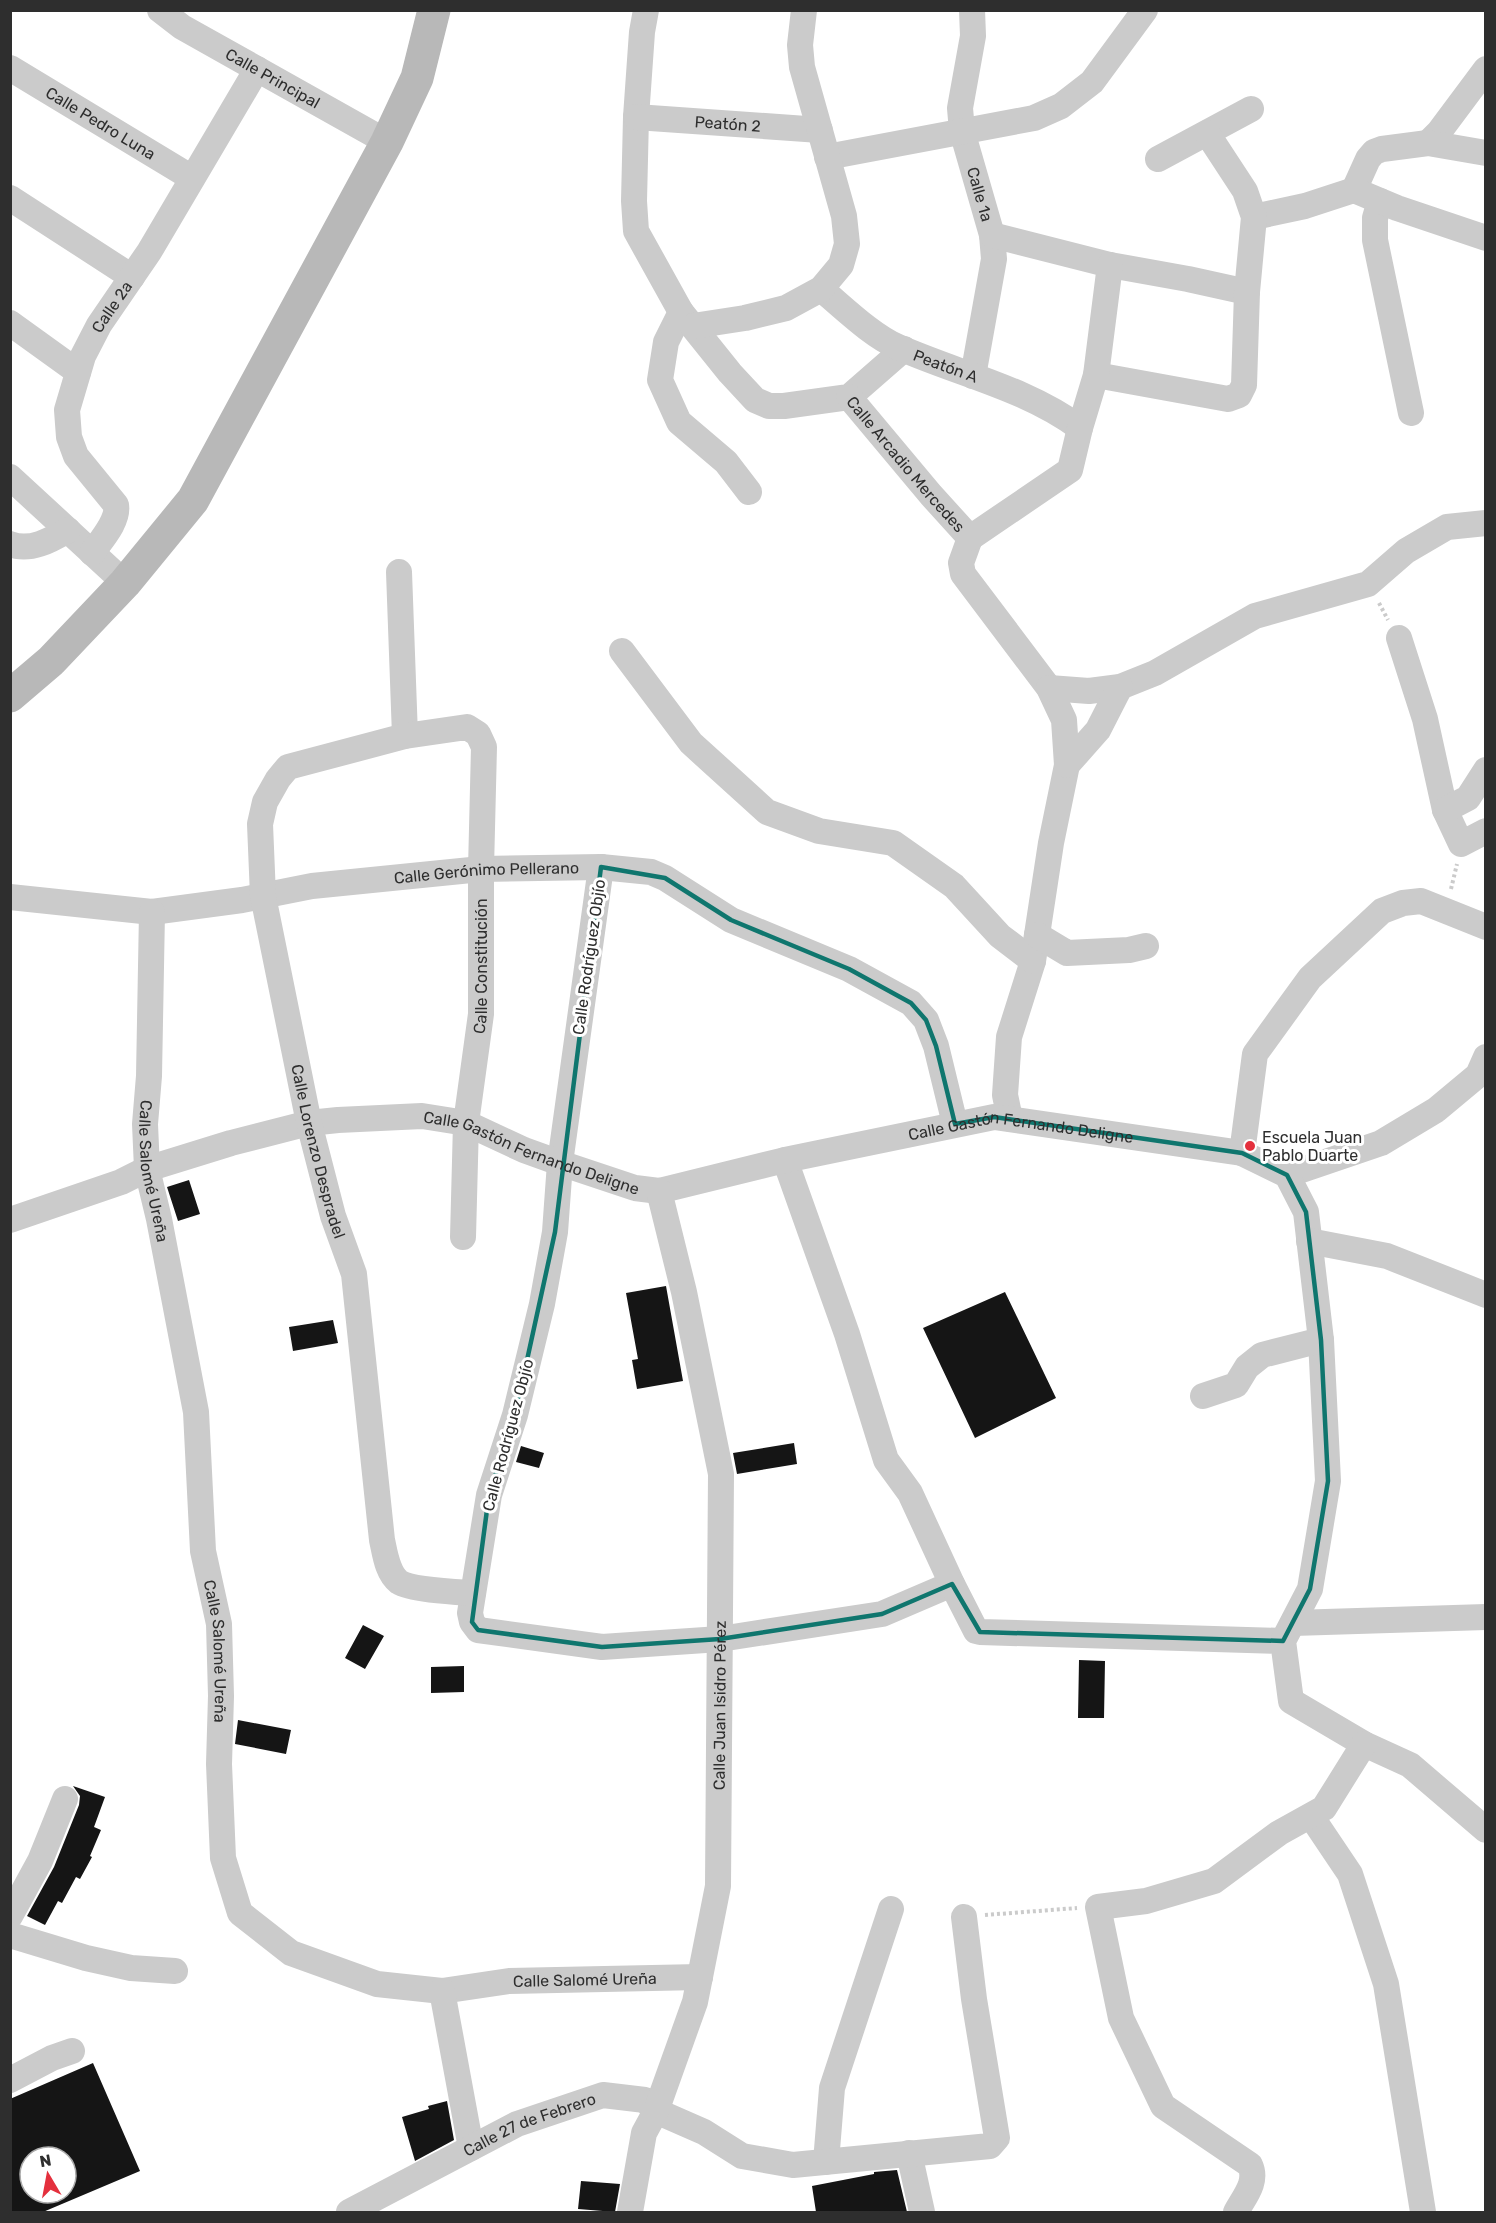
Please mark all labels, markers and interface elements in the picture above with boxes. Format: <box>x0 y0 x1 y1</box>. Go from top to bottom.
street label: Calle Principal <box>222 44 323 112</box>
street label: Calle Pedro Luna <box>42 82 159 163</box>
street label: Peatón 2 <box>694 112 762 135</box>
street label: Calle 1a <box>963 165 997 224</box>
street label: Calle 2a <box>87 277 136 336</box>
street label: Peatón A <box>911 345 981 386</box>
street label: Calle Arcadio Mercedes <box>843 392 969 536</box>
street label: Calle Gerónimo Pellerano <box>393 858 579 887</box>
street label: Calle Rodríguez Objío <box>569 878 609 1036</box>
street label: Calle Constitución <box>469 898 491 1035</box>
street label: Calle Lorenzo Despradel <box>288 1062 350 1241</box>
street label: Calle Salomé Ureña <box>135 1099 173 1244</box>
street label: Calle Gastón Fernando Deligne <box>422 1107 642 1198</box>
street label: Calle Gastón Fernando Deligne <box>906 1107 1135 1147</box>
place label: Escuela Juan Pablo Duarte <box>1262 1128 1362 1165</box>
marker: Escuela Juan Pablo Duarte <box>1243 1139 1257 1153</box>
street label: Calle Rodríguez Objío <box>479 1357 537 1513</box>
street label: Calle Salomé Ureña <box>200 1578 231 1723</box>
street label: Calle Juan Isidro Pérez <box>709 1620 729 1790</box>
street label: Calle Salomé Ureña <box>513 1968 657 1990</box>
street label: Calle 27 de Febrero <box>460 2089 598 2160</box>
north arrow <box>18 2145 78 2205</box>
text: N <box>38 2150 53 2171</box>

